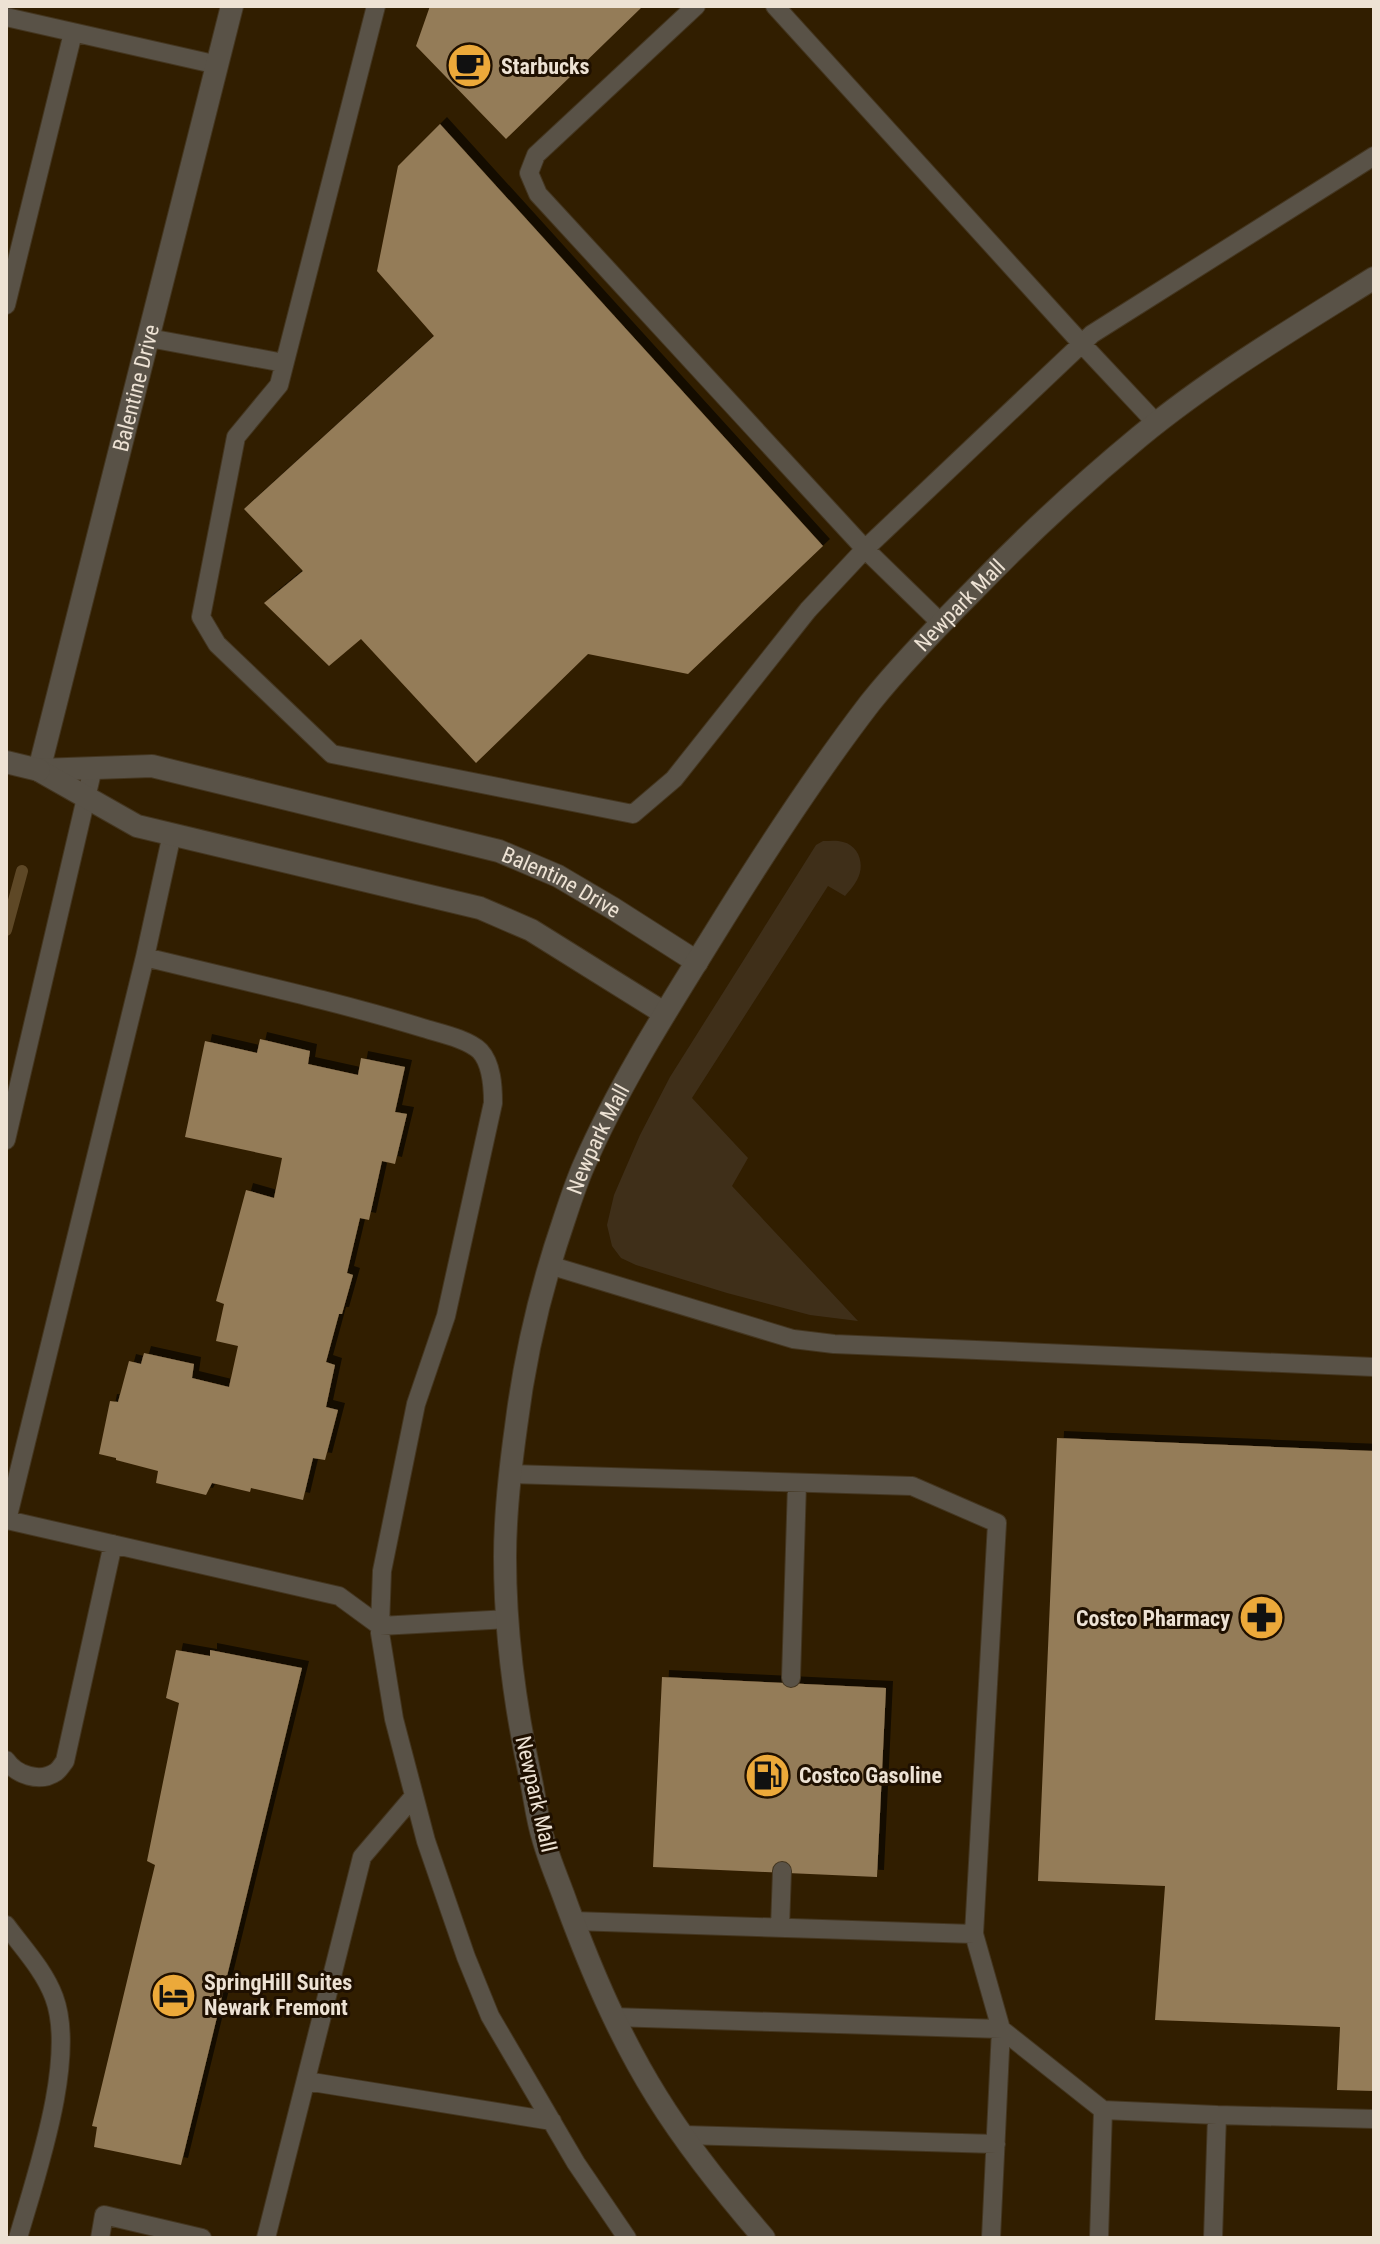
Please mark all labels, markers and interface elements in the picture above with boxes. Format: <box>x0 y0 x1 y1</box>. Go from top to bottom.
cafe icon: Starbucks <box>446 42 494 90</box>
place label: Starbucks <box>501 54 590 79</box>
street label: Balentine Drive <box>107 322 164 454</box>
street label: Newpark Mall <box>909 554 1010 656</box>
street label: Balentine Drive <box>498 841 625 923</box>
street label: Newpark Mall <box>561 1080 634 1197</box>
pharmacy icon: Costco Pharmacy <box>1237 1594 1285 1642</box>
place label: Costco Pharmacy <box>1076 1606 1230 1631</box>
street label: Newpark Mall <box>510 1733 562 1855</box>
fuel station icon: Costco Gasoline <box>744 1751 792 1799</box>
place label: Costco Gasoline <box>799 1763 942 1788</box>
place label: SpringHill Suites Newark Fremont <box>204 1970 352 2020</box>
hotel icon: SpringHill Suites Newark Fremont <box>149 1971 197 2019</box>

